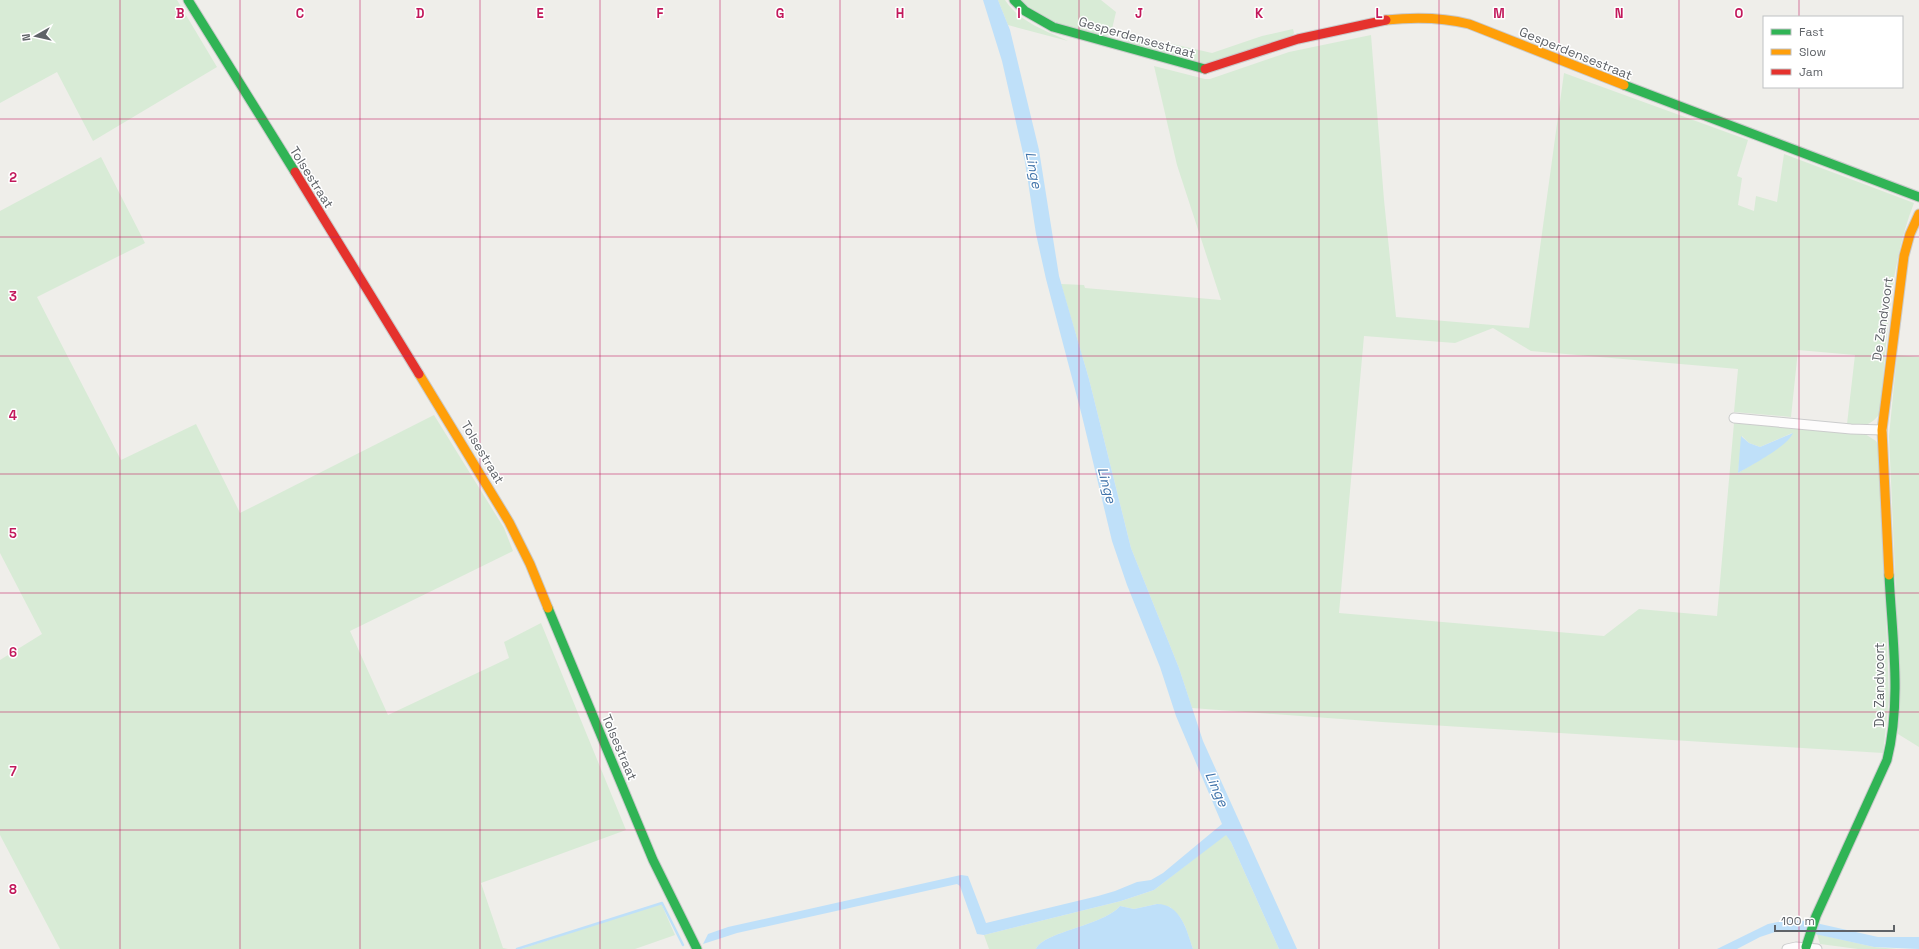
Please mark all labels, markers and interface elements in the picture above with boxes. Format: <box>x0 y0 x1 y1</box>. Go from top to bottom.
text: B <box>176 5 185 22</box>
text: C <box>296 5 304 22</box>
text: D <box>416 5 425 22</box>
text: E <box>536 5 544 22</box>
text: F <box>657 5 664 22</box>
text: G <box>776 5 784 22</box>
text: H <box>896 5 904 22</box>
text: I <box>1017 5 1021 22</box>
text: J <box>1135 5 1143 22</box>
text: K <box>1255 5 1264 22</box>
text: L <box>1375 5 1383 22</box>
text: M <box>1493 5 1505 22</box>
text: N <box>1615 5 1623 22</box>
text: O <box>1735 5 1744 22</box>
street label: Gesperdensestraat <box>1077 13 1197 62</box>
north arrow <box>16 16 56 56</box>
legend <box>1763 16 1903 88</box>
street label: Gesperdensestraat <box>1517 23 1635 84</box>
text: Fast <box>1799 24 1824 40</box>
text: N <box>19 33 34 42</box>
text: Slow <box>1799 44 1826 60</box>
text: Jam <box>1799 64 1823 80</box>
street label: Tolsestraat <box>286 143 337 211</box>
water label: Linge <box>1022 150 1046 191</box>
text: 2 <box>9 169 17 186</box>
street label: De Zandvoort <box>1868 276 1897 362</box>
text: 3 <box>9 288 17 305</box>
text: 4 <box>9 407 17 424</box>
street label: Tolsestraat <box>457 418 508 487</box>
water label: Linge <box>1094 465 1121 506</box>
text: 5 <box>9 525 17 542</box>
street label: De Zandvoort <box>1871 643 1888 727</box>
text: 6 <box>9 644 17 661</box>
street label: Tolsestraat <box>598 712 641 783</box>
text: 7 <box>9 763 17 780</box>
water label: Linge <box>1201 768 1233 810</box>
text: 8 <box>9 881 17 898</box>
scale bar <box>1775 907 1894 933</box>
text: 100 m <box>1781 913 1815 929</box>

